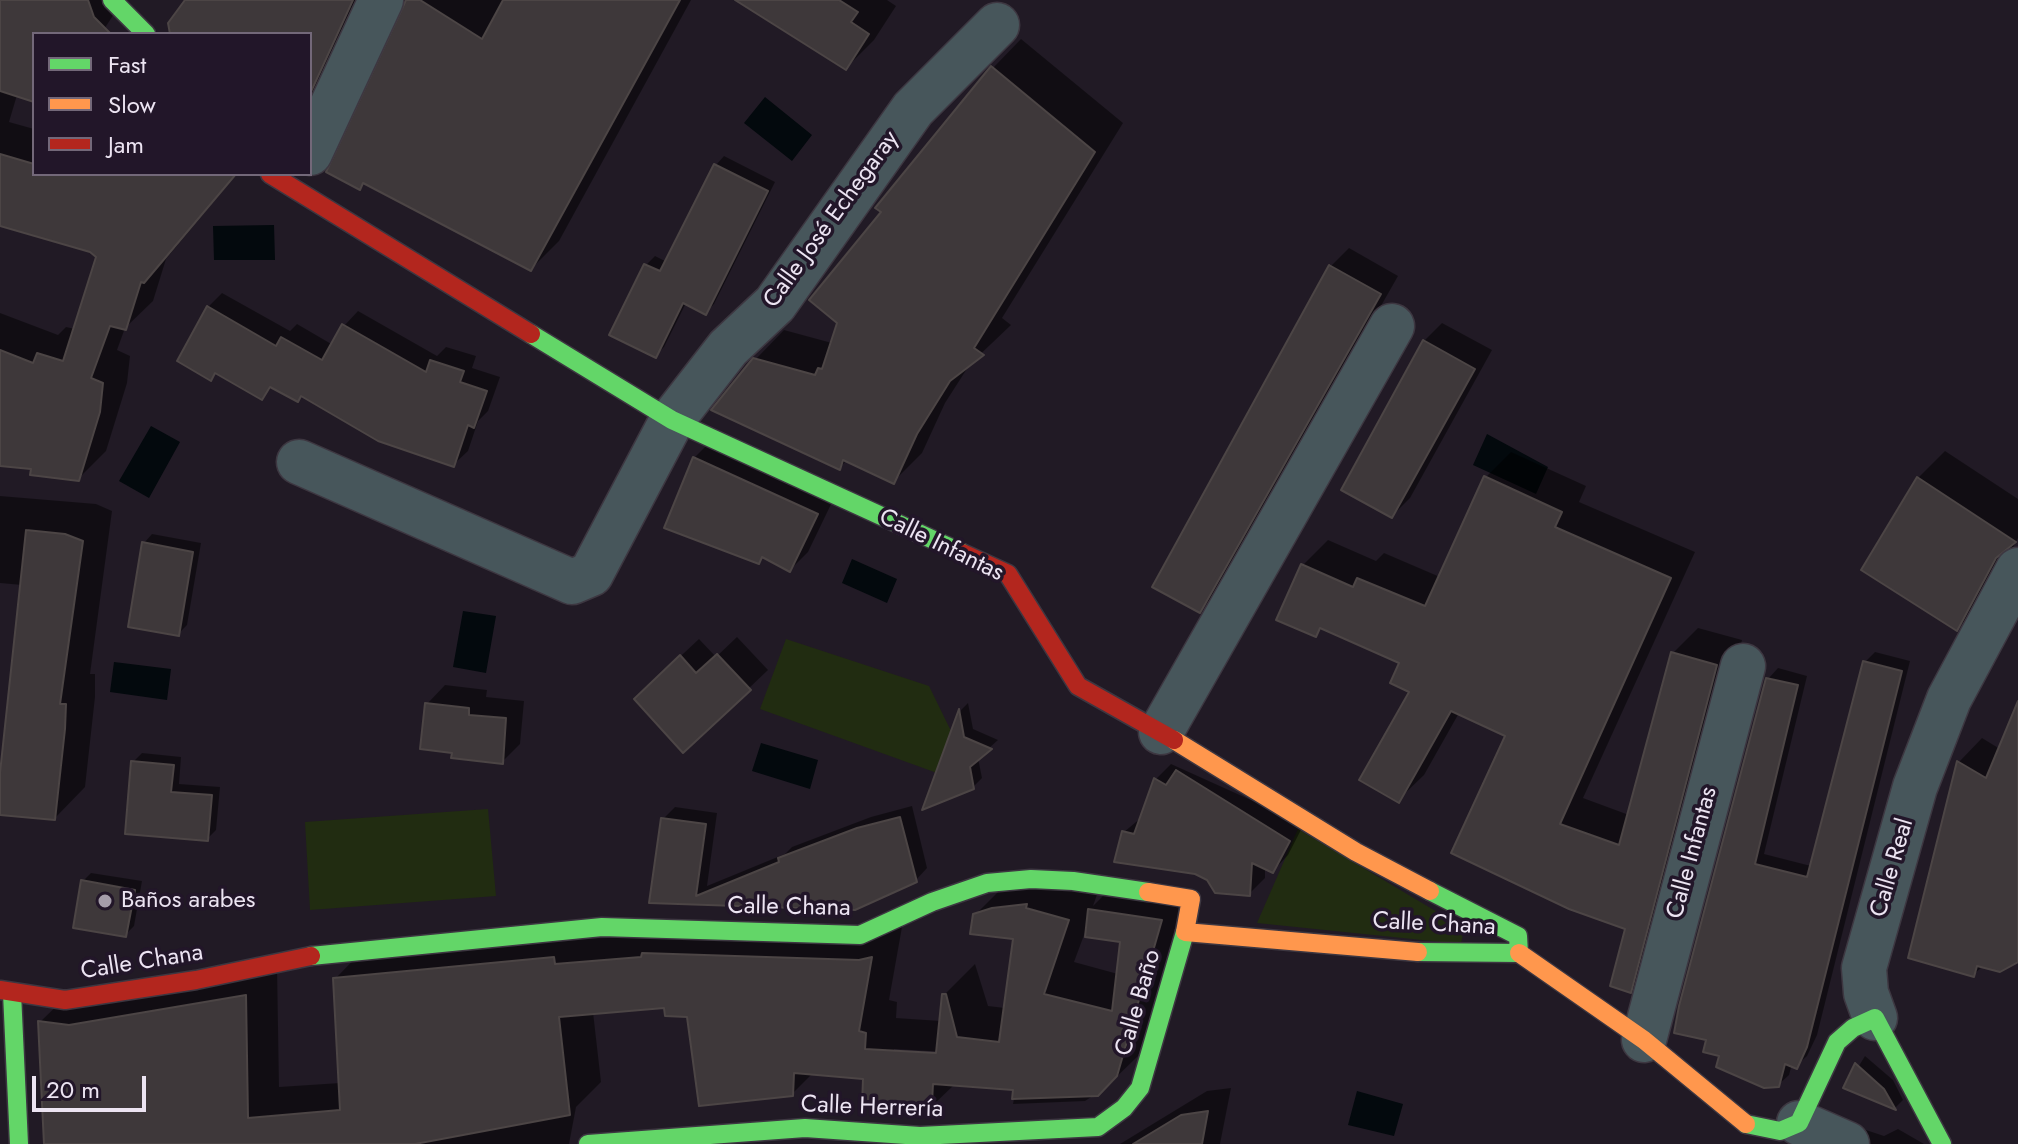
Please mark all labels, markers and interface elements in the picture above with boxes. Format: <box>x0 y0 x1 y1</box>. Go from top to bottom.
legend <box>32 32 312 176</box>
text: Fast <box>108 47 146 82</box>
text: Slow <box>108 87 156 122</box>
street label: Calle José Echegaray <box>758 126 906 314</box>
text: Jam <box>108 127 144 162</box>
street label: Calle Infantas <box>874 503 1008 589</box>
street label: Calle Infantas <box>1662 784 1724 922</box>
street label: Calle Real <box>1865 815 1921 921</box>
place label: Baños arabes <box>121 887 256 915</box>
marker: Baños arabes <box>96 892 114 910</box>
street label: Calle Chana <box>727 893 851 923</box>
street label: Calle Chana <box>1372 907 1496 943</box>
street label: Calle Chana <box>79 939 205 987</box>
street label: Calle Baño <box>1110 947 1168 1059</box>
scale bar <box>36 1060 150 1110</box>
text: 20 m <box>46 1072 100 1107</box>
street label: Calle Herrería <box>800 1091 944 1125</box>

